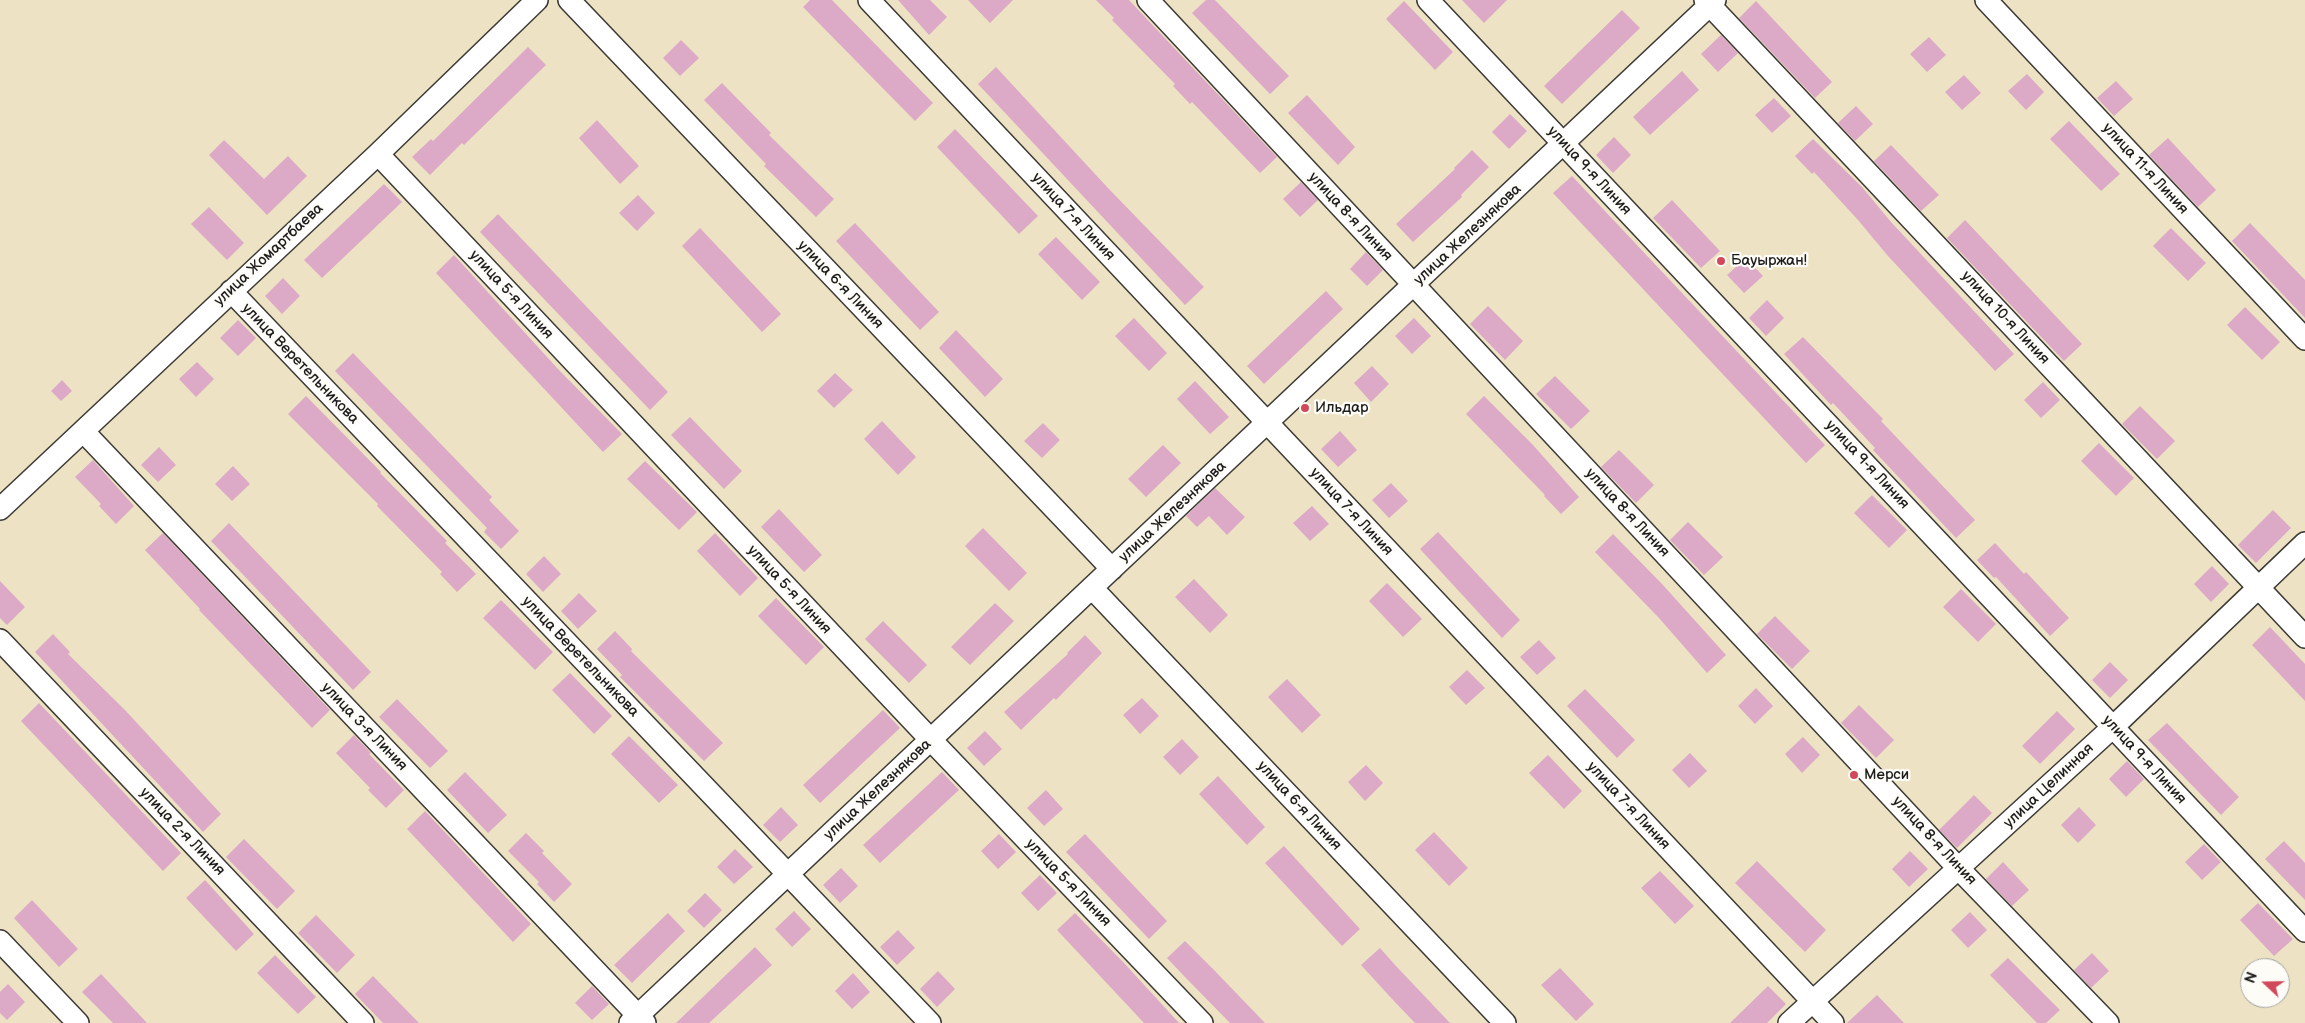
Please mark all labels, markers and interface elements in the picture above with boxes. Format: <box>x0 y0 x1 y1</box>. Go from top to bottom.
street label: улица 11-я Линия <box>2098 120 2192 218</box>
street label: улица 9-я Линия <box>1543 123 1635 219</box>
street label: улица 7-я Линия <box>1028 169 1118 265</box>
street label: улица 8-я Линия <box>1304 169 1396 265</box>
street label: улица Железнякова <box>1411 181 1525 289</box>
street label: улица Жомартбаева <box>211 200 327 310</box>
street label: улица 6-я Линия <box>793 237 887 333</box>
street label: улица 5-я Линия <box>465 247 557 343</box>
place label: Бауыржан! <box>1731 252 1807 270</box>
marker: Бауыржан! <box>1715 255 1727 267</box>
street label: улица 10-я Линия <box>1957 268 2053 368</box>
street label: улица Веретельникова <box>238 300 362 428</box>
place label: Ильдар <box>1315 399 1368 417</box>
marker: Ильдар <box>1299 402 1311 414</box>
street label: улица 9-я Линия <box>1821 417 1913 513</box>
street label: улица Железнякова <box>1116 458 1230 566</box>
street label: улица 7-я Линия <box>1306 464 1396 560</box>
street label: улица 8-я Линия <box>1581 465 1673 561</box>
street label: улица 5-я Линия <box>743 542 835 638</box>
street label: улица Веретельникова <box>518 593 642 721</box>
street label: улица 3-я Линия <box>317 679 411 775</box>
street label: улица 9-я Линия <box>2098 712 2190 808</box>
street label: улица Железнякова <box>821 736 935 844</box>
street label: улица Целинная <box>2000 740 2098 832</box>
street label: улица 6-я Линия <box>1253 758 1345 854</box>
street label: улица 7-я Линия <box>1583 758 1673 854</box>
place label: Мерси <box>1864 766 1909 784</box>
marker: Мерси <box>1848 769 1860 781</box>
street label: улица 2-я Линия <box>135 784 229 880</box>
street label: улица 8-я Линия <box>1888 793 1980 889</box>
street label: улица 5-я Линия <box>1022 835 1114 931</box>
north arrow <box>2240 958 2290 1008</box>
text: N <box>2242 970 2261 986</box>

